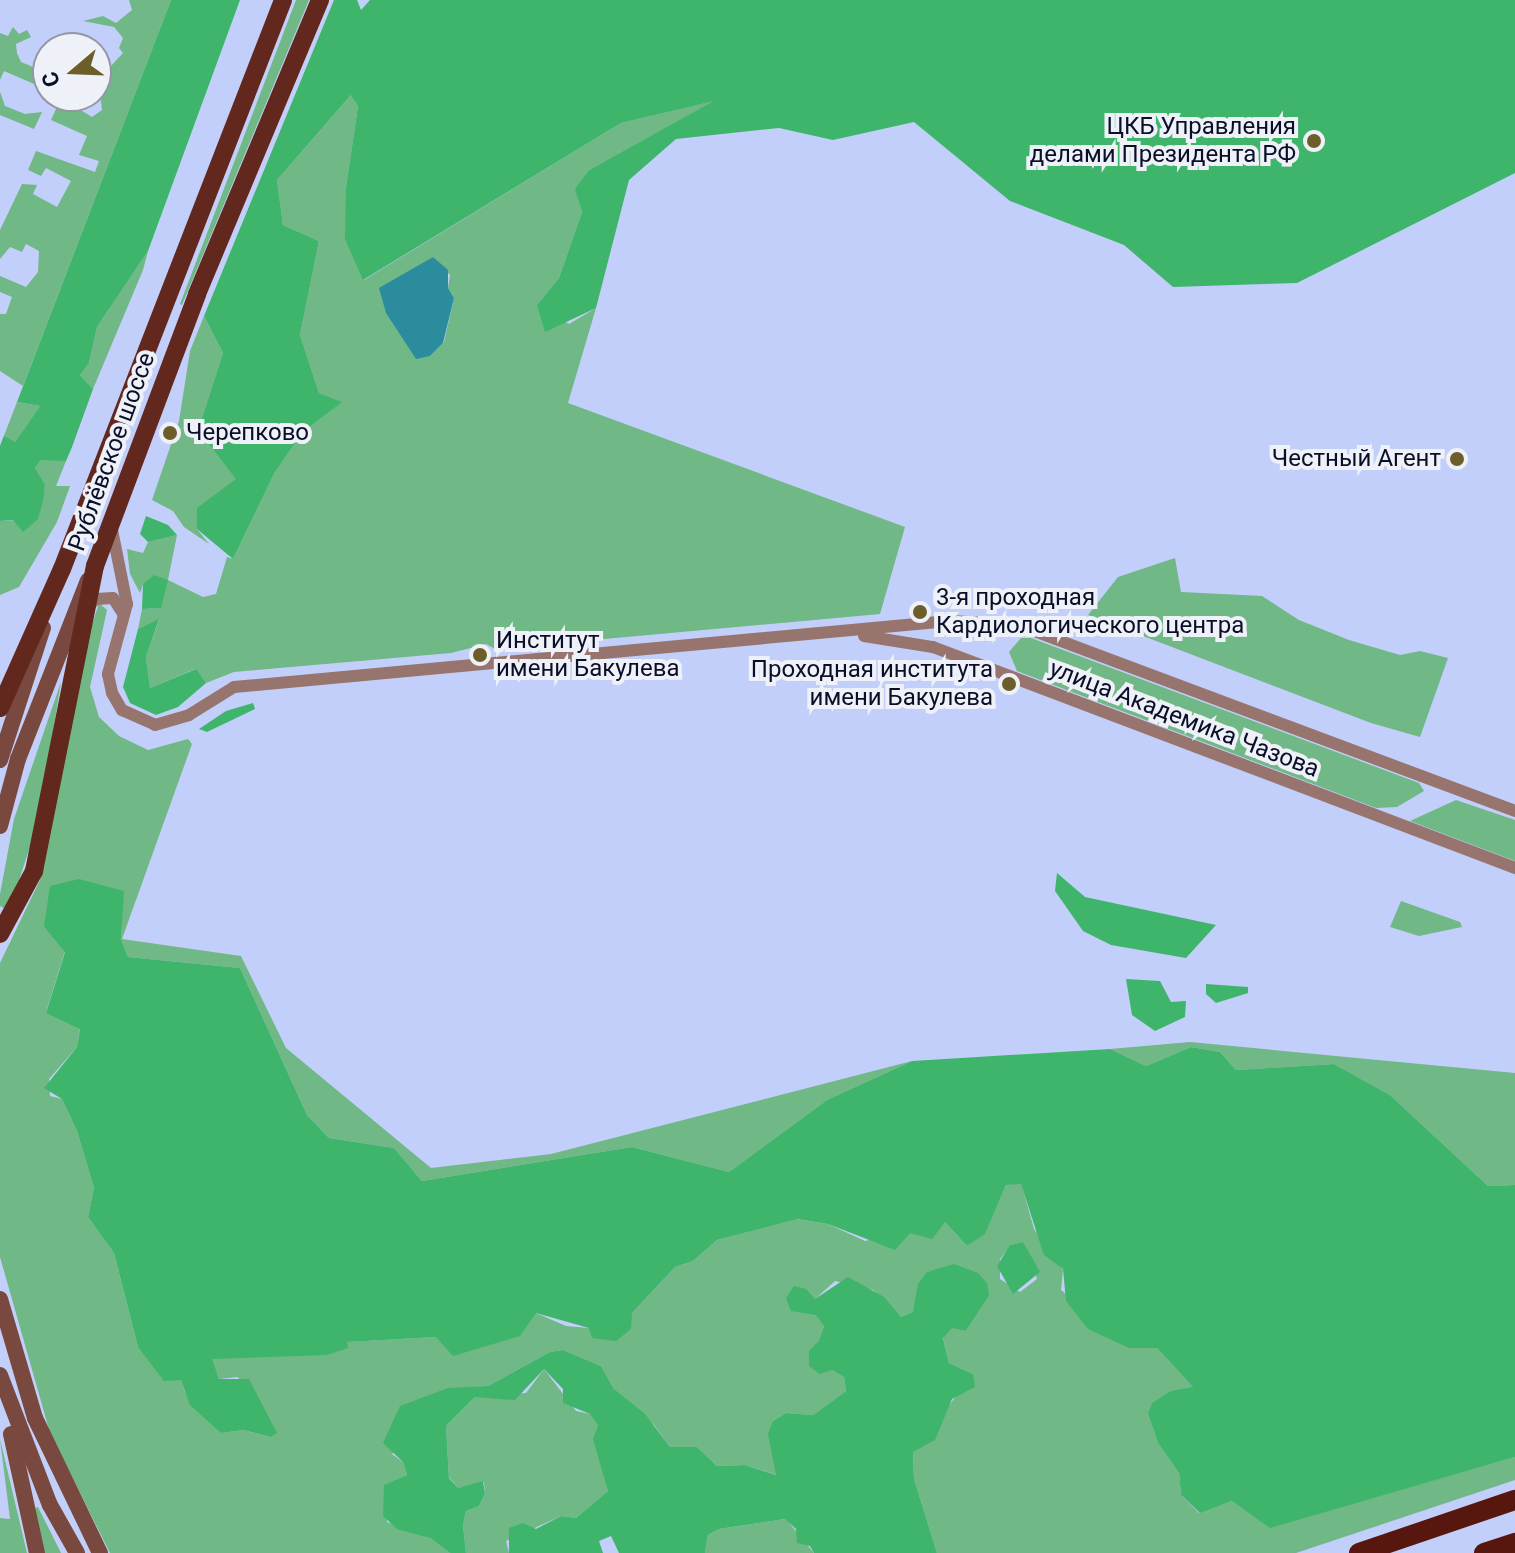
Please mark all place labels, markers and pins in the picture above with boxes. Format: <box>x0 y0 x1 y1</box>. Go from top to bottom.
place label: ЦКБ Управления делами Президента РФ <box>1030 113 1296 169</box>
marker: ЦКБ Управления делами Президента РФ <box>1303 130 1325 152</box>
place label: Черепково <box>186 419 309 447</box>
marker: Черепково <box>161 424 179 442</box>
place label: Честный Агент <box>1272 445 1441 473</box>
marker: Честный Агент <box>1448 450 1466 468</box>
place label: 3-я проходная Кардиологического центра <box>936 584 1244 640</box>
marker: 3-я проходная Кардиологического центра <box>911 603 929 621</box>
place label: Институт имени Бакулева <box>496 627 679 683</box>
marker: Институт имени Бакулева <box>471 646 489 664</box>
place label: Проходная института имени Бакулева <box>751 656 993 712</box>
marker: Проходная института имени Бакулева <box>1000 675 1018 693</box>

